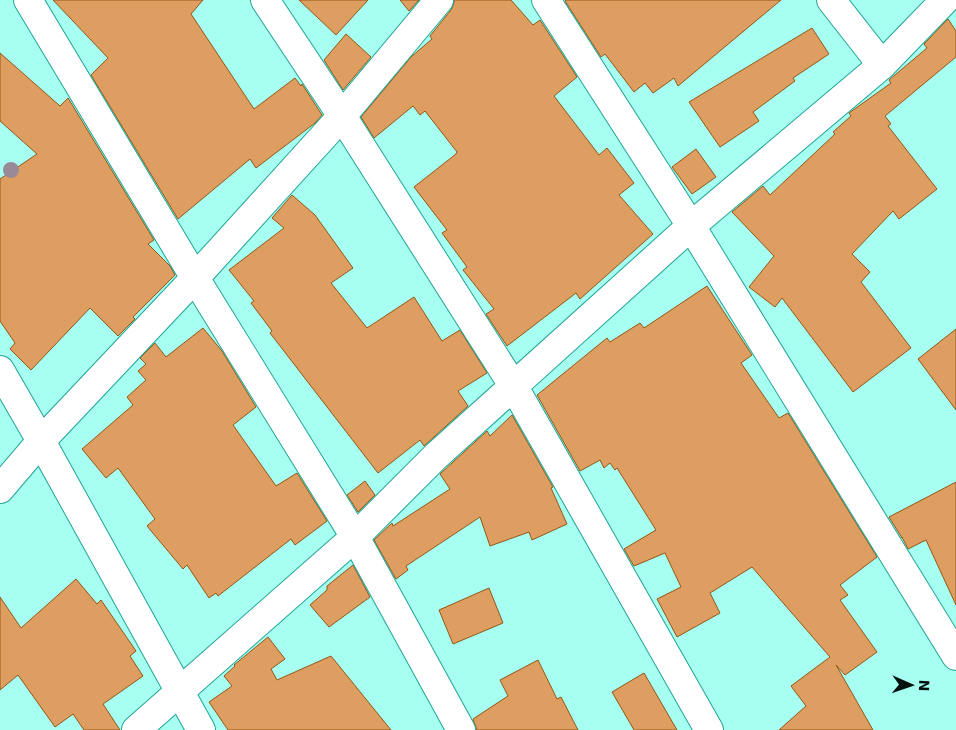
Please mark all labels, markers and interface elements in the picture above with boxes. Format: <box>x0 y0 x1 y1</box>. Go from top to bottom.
north arrow <box>886 660 936 710</box>
text: N <box>916 679 932 692</box>

